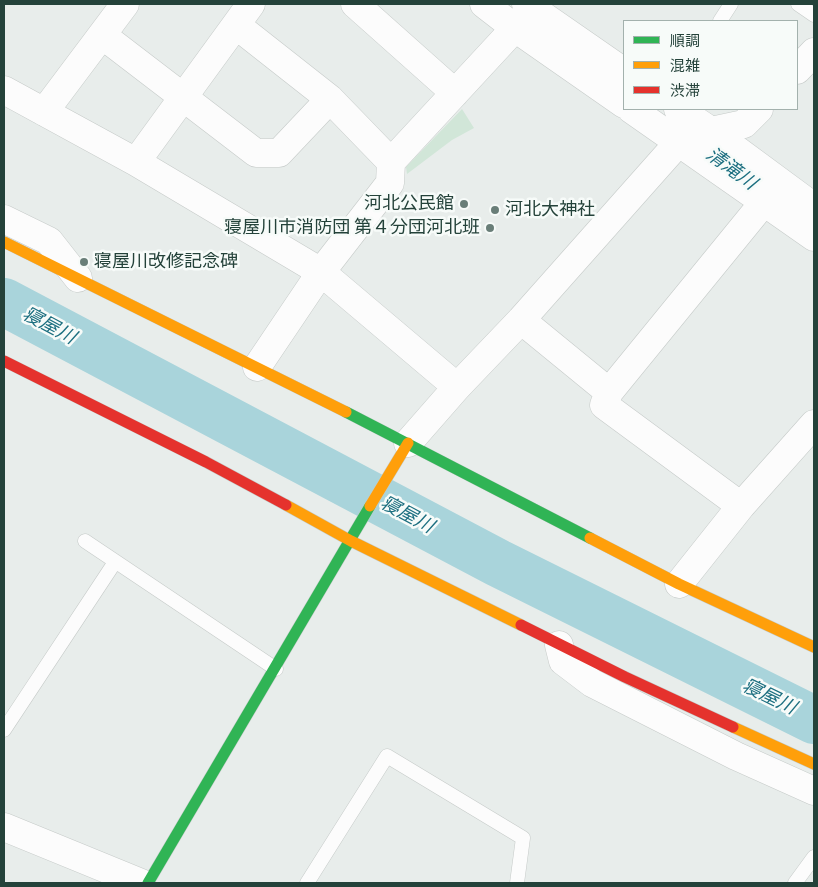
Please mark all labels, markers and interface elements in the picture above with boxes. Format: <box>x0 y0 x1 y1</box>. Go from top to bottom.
legend <box>623 20 798 110</box>
text: 順調 <box>670 31 700 50</box>
text: 混雑 <box>670 56 700 75</box>
text: 渋滞 <box>670 81 700 100</box>
water label: 清滝川 <box>701 143 761 195</box>
place label: 河北公民館 <box>364 193 454 215</box>
marker: 河北公民館 <box>458 198 470 210</box>
place label: 河北大神社 <box>505 199 595 221</box>
marker: 河北大神社 <box>489 204 501 216</box>
place label: 寝屋川市消防団 第４分団河北班 <box>224 217 480 239</box>
marker: 寝屋川市消防団 第４分団河北班 <box>484 222 496 234</box>
place label: 寝屋川改修記念碑 <box>94 251 238 273</box>
marker: 寝屋川改修記念碑 <box>78 256 90 268</box>
water label: 寝屋川 <box>18 303 80 349</box>
water label: 寝屋川 <box>376 492 438 538</box>
water label: 寝屋川 <box>738 674 800 720</box>

